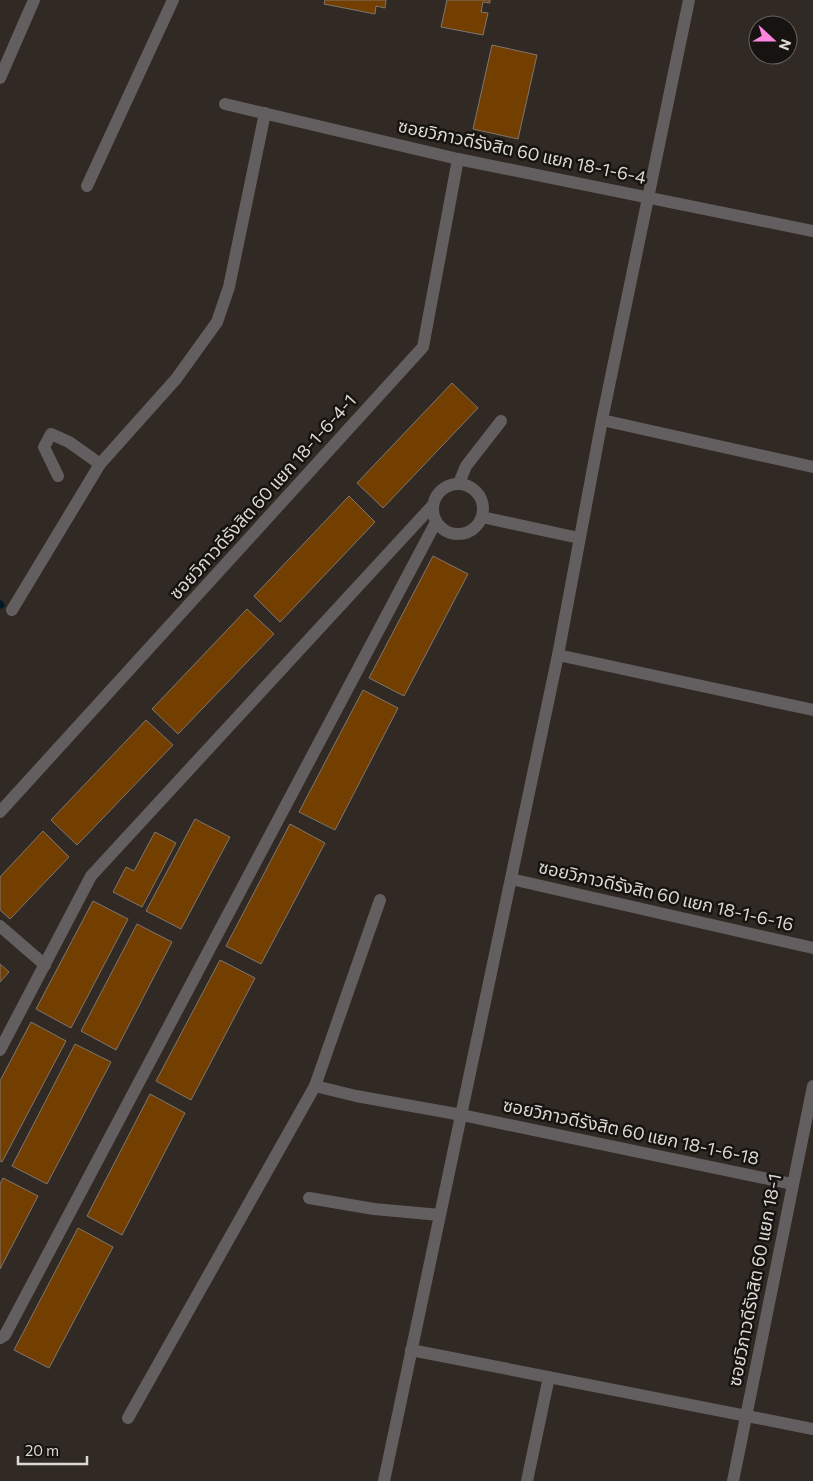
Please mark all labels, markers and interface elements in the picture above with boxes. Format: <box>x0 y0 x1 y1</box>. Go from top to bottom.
north arrow <box>748 15 798 65</box>
text: N <box>776 37 795 53</box>
street label: ซอยวิภาวดีรังสิต 60 แยก 18-1-6-4 <box>396 114 649 188</box>
street label: ซอยวิภาวดีรังสิต 60 แยก 18-1-6-4-1 <box>164 389 360 603</box>
street label: ซอยวิภาวดีรังสิต 60 แยก 18-1-6-16 <box>537 855 796 935</box>
street label: ซอยวิภาวดีรังสิต 60 แยก 18-1-6-18 <box>501 1093 761 1169</box>
street label: ซอยวิภาวดีรังสิต 60 แยก 18-1 <box>723 1172 785 1388</box>
scale bar <box>18 1434 86 1466</box>
text: 20 m <box>25 1441 59 1459</box>

